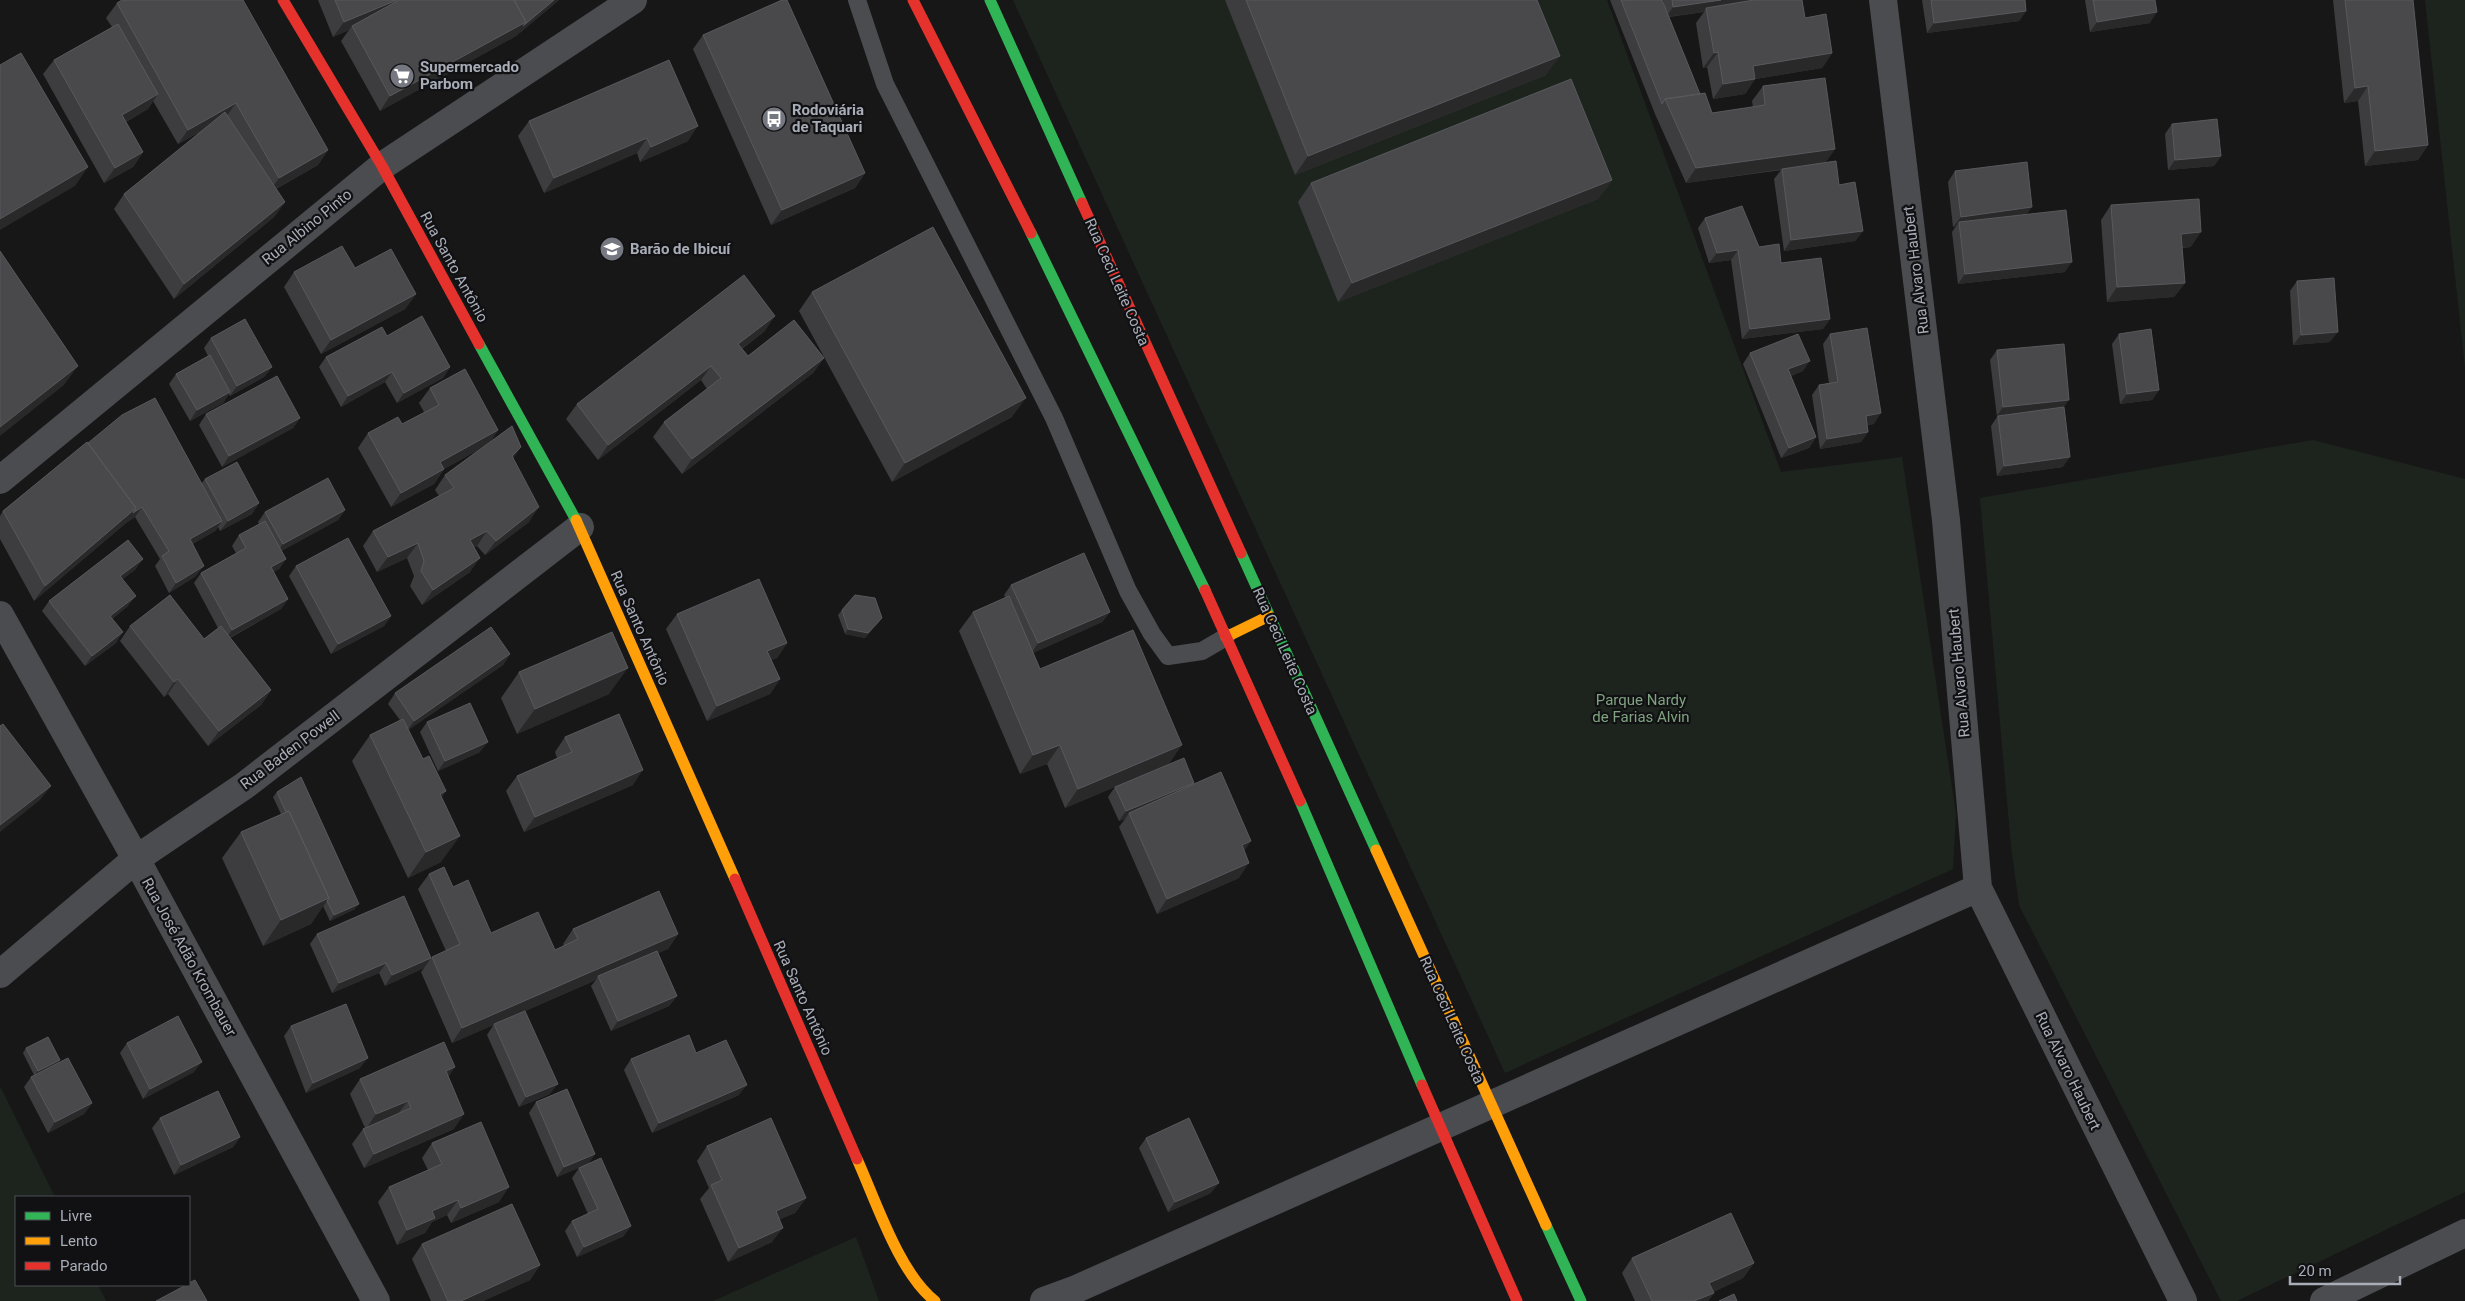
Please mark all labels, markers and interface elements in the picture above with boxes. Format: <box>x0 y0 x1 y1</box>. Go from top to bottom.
place label: Supermercado Parbom <box>420 58 519 93</box>
supermarket icon: Supermercado Parbom <box>389 63 415 89</box>
place label: Rodoviária de Taquari <box>792 101 864 136</box>
bus stop icon: Rodoviária de Taquari <box>761 106 787 132</box>
street label: Rua Albino Pinto <box>259 185 355 269</box>
street label: Rua Alvaro Haubert <box>1899 205 1933 335</box>
street label: Rua Santo Antônio <box>416 209 492 325</box>
street label: Rua Ceci Leite Costa <box>1081 215 1153 349</box>
school or university icon: Barão de Ibicuí <box>599 236 625 262</box>
place label: Barão de Ibicuí <box>630 240 731 258</box>
street label: Rua Santo Antônio <box>607 568 673 688</box>
street label: Rua Ceci Leite Costa <box>1249 584 1321 718</box>
street label: Rua Alvaro Haubert <box>1944 608 1974 738</box>
park label: Parque Nardy de Farias Alvin <box>1592 691 1690 726</box>
street label: Rua Baden Powell <box>237 707 343 793</box>
street label: Rua José Adão Krombauer <box>138 875 240 1039</box>
street label: Rua Santo Antônio <box>770 938 836 1058</box>
street label: Rua Ceci Leite Costa <box>1416 953 1488 1087</box>
street label: Rua Alvaro Haubert <box>2032 1009 2104 1133</box>
legend <box>15 1196 190 1286</box>
text: Livre <box>60 1207 92 1225</box>
text: Lento <box>60 1232 98 1250</box>
scale bar <box>2290 1254 2400 1286</box>
text: Parado <box>60 1257 108 1275</box>
text: 20 m <box>2298 1262 2332 1280</box>

